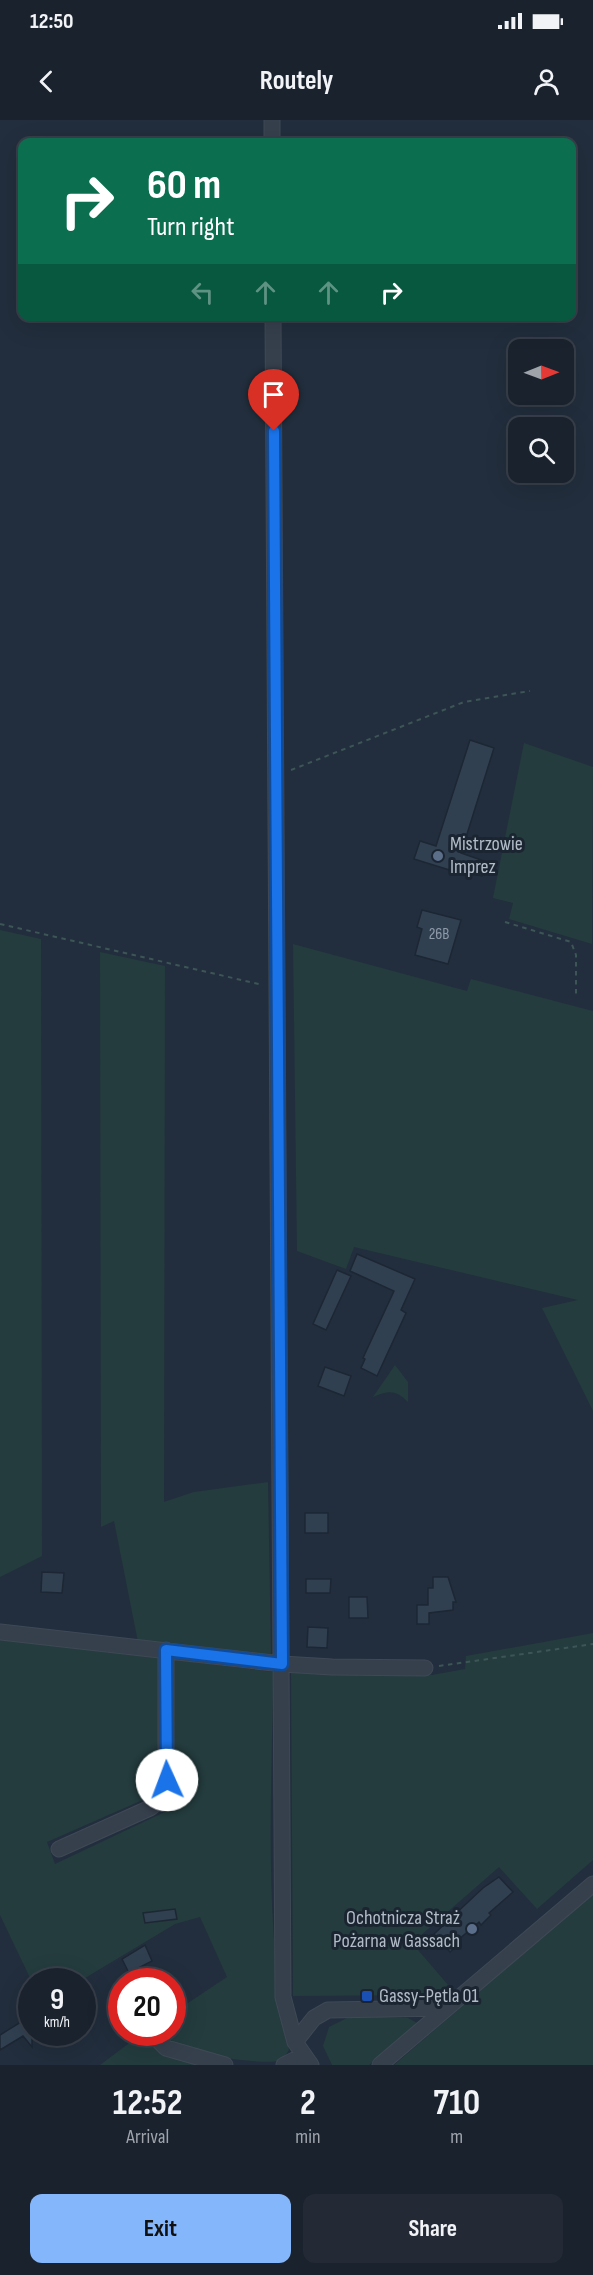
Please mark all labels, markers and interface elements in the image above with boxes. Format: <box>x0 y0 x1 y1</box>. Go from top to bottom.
text: 12:50 <box>30 8 74 35</box>
icon: back <box>30 65 63 98</box>
text: Routely <box>260 65 333 97</box>
icon: person <box>530 65 563 98</box>
text: 60 m <box>147 160 221 211</box>
icon: right <box>48 162 126 240</box>
text: Turn right <box>147 211 234 243</box>
icon: left <box>186 276 219 309</box>
icon: ahead <box>249 276 282 309</box>
icon: ahead <box>312 276 345 309</box>
icon: right <box>375 276 408 309</box>
north arrow <box>508 339 574 405</box>
map controls <box>508 339 574 483</box>
pin <box>248 369 299 431</box>
icon: arrive <box>257 378 290 411</box>
button: search <box>508 417 574 483</box>
place label: Mistrzowie Imprez <box>450 832 523 879</box>
marker: Mistrzowie Imprez <box>431 849 445 863</box>
house number: 26B <box>429 925 449 944</box>
position arrow <box>135 1748 199 1812</box>
place label: Ochotnicza Straż Pożarna w Gassach <box>333 1906 460 1953</box>
marker: Ochotnicza Straż Pożarna w Gassach <box>465 1922 479 1936</box>
speed limit sign: 20 <box>108 1968 186 2046</box>
text: 9 <box>50 1982 64 2018</box>
place label: Gassy-Pętla 01 <box>379 1984 479 2008</box>
marker: Gassy-Pętla 01 <box>360 1989 374 2003</box>
text: km/h <box>44 2013 70 2032</box>
text: 12:52 <box>113 2082 183 2125</box>
text: 2 <box>300 2082 316 2125</box>
text: 710 <box>433 2082 480 2125</box>
text: Arrival <box>126 2125 169 2149</box>
text: min <box>295 2125 320 2149</box>
text: m <box>450 2125 463 2149</box>
button: Exit <box>30 2194 291 2263</box>
button: Share <box>303 2194 563 2263</box>

